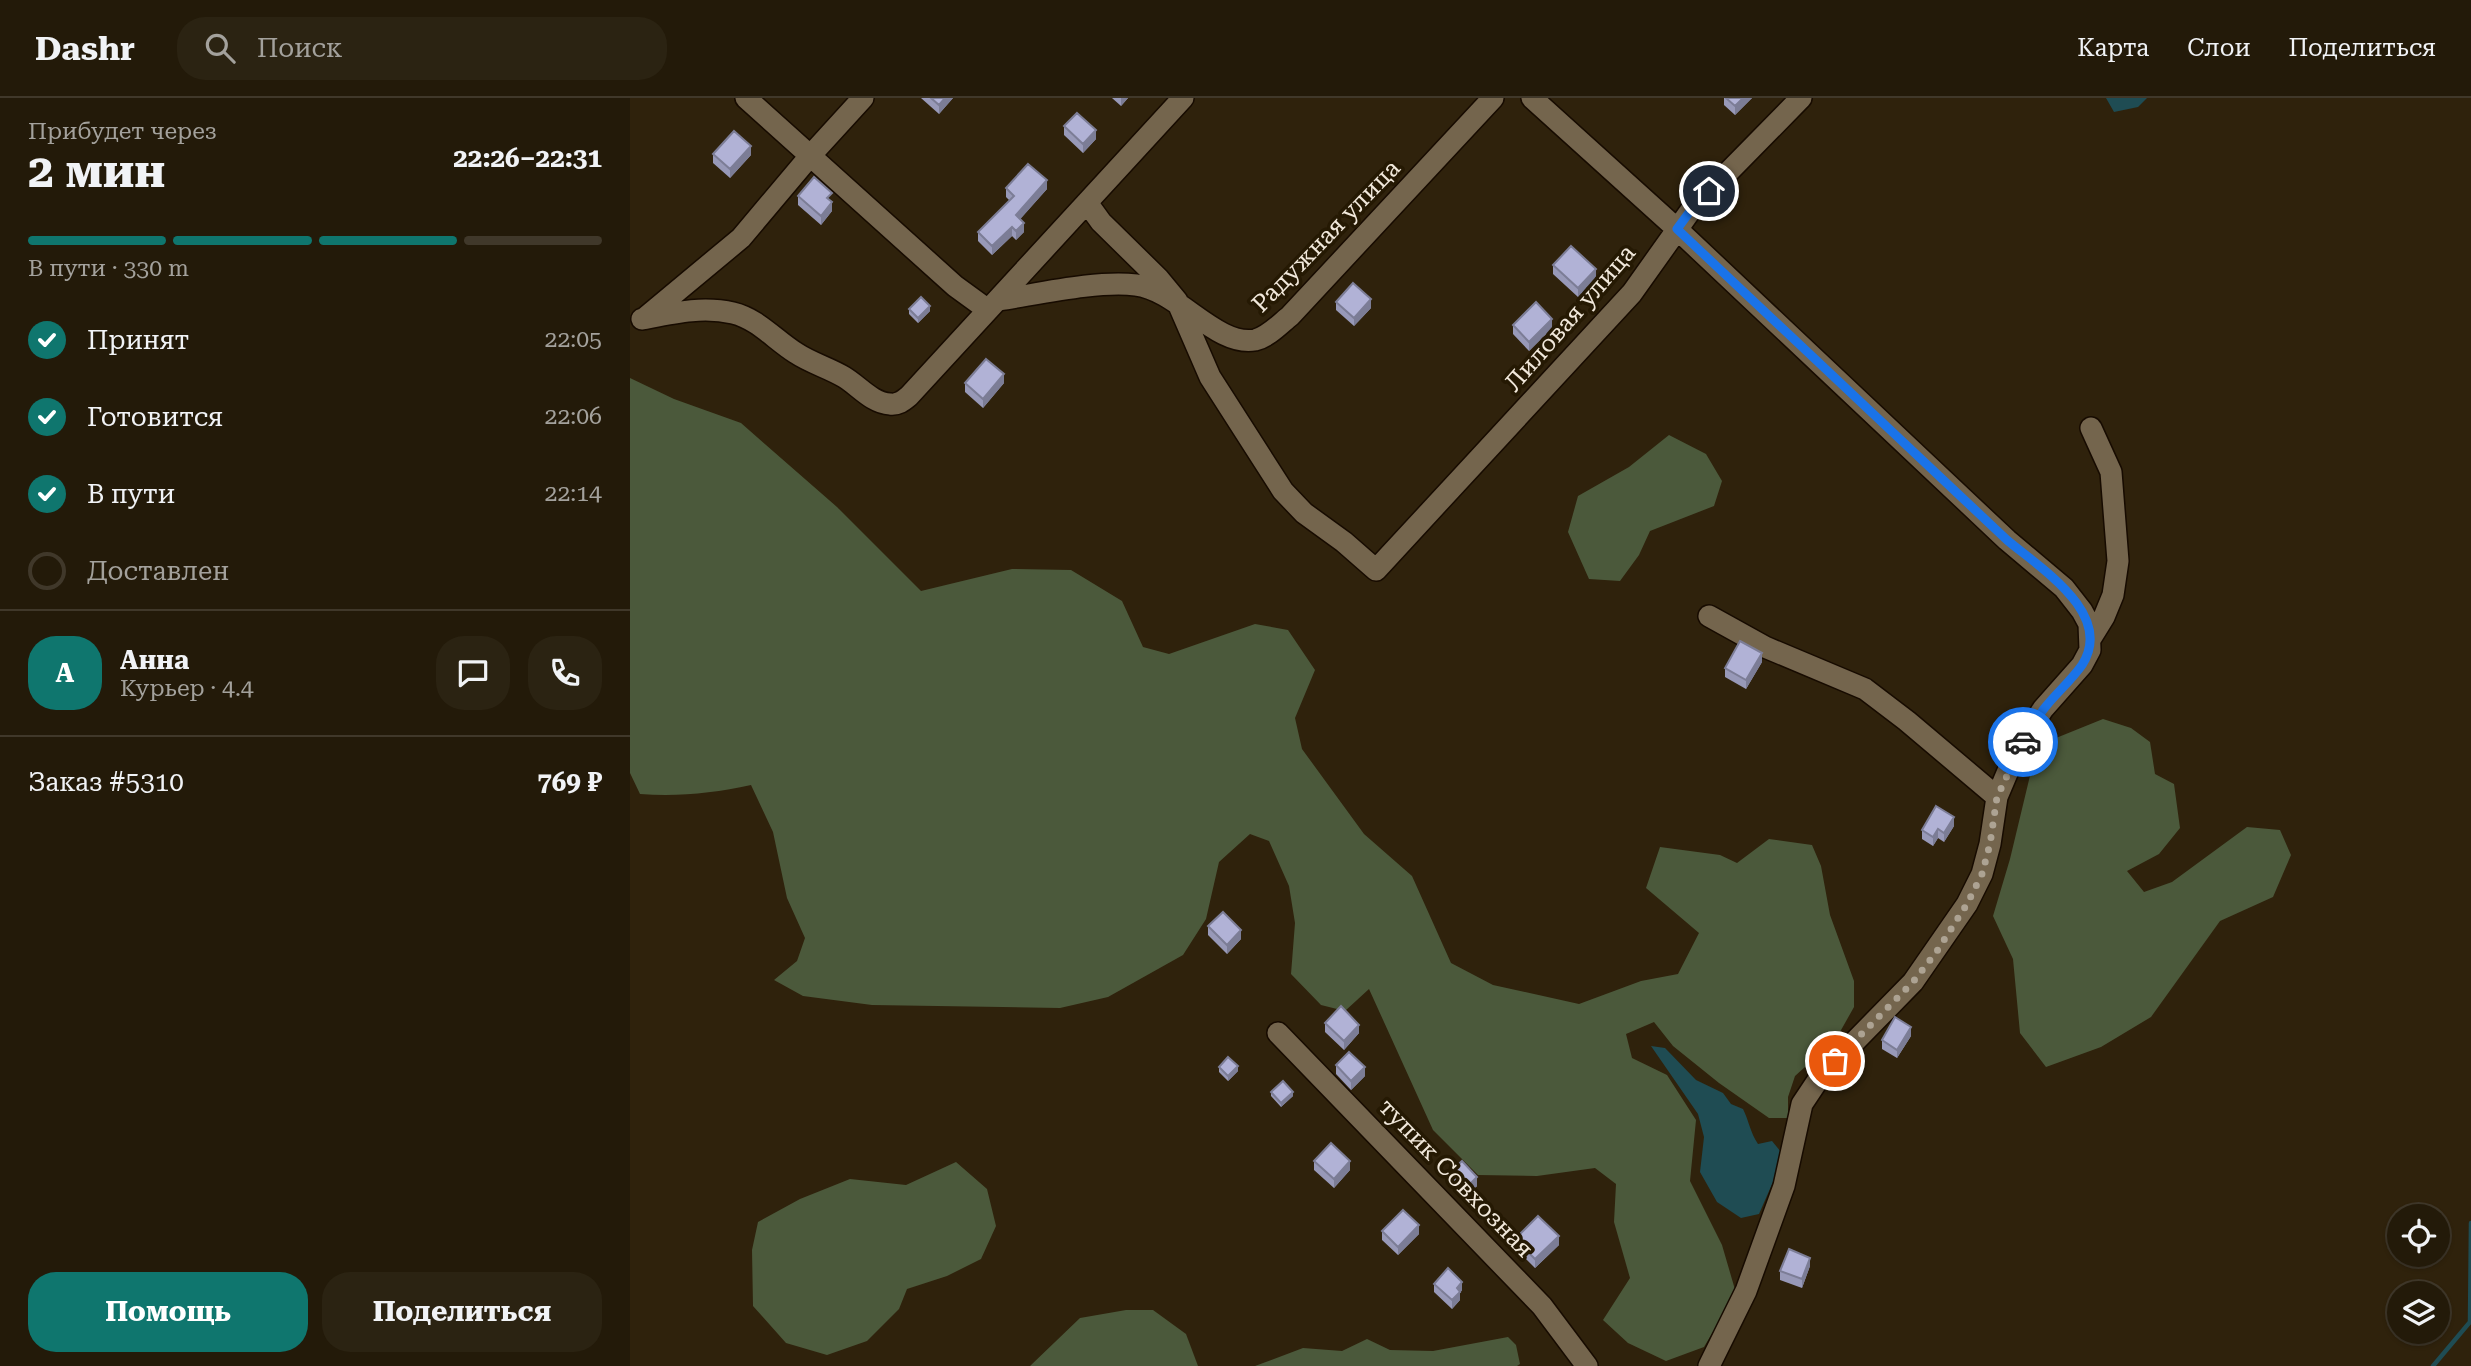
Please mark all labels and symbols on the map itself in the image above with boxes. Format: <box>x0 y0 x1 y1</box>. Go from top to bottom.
street label: Радужная улица <box>1246 154 1406 318</box>
pin <box>1679 161 1739 221</box>
street label: Лиловая улица <box>1499 239 1641 397</box>
courier <box>1988 707 2058 777</box>
pin <box>1805 1031 1865 1091</box>
street label: тупик Совхозная <box>1373 1093 1539 1263</box>

